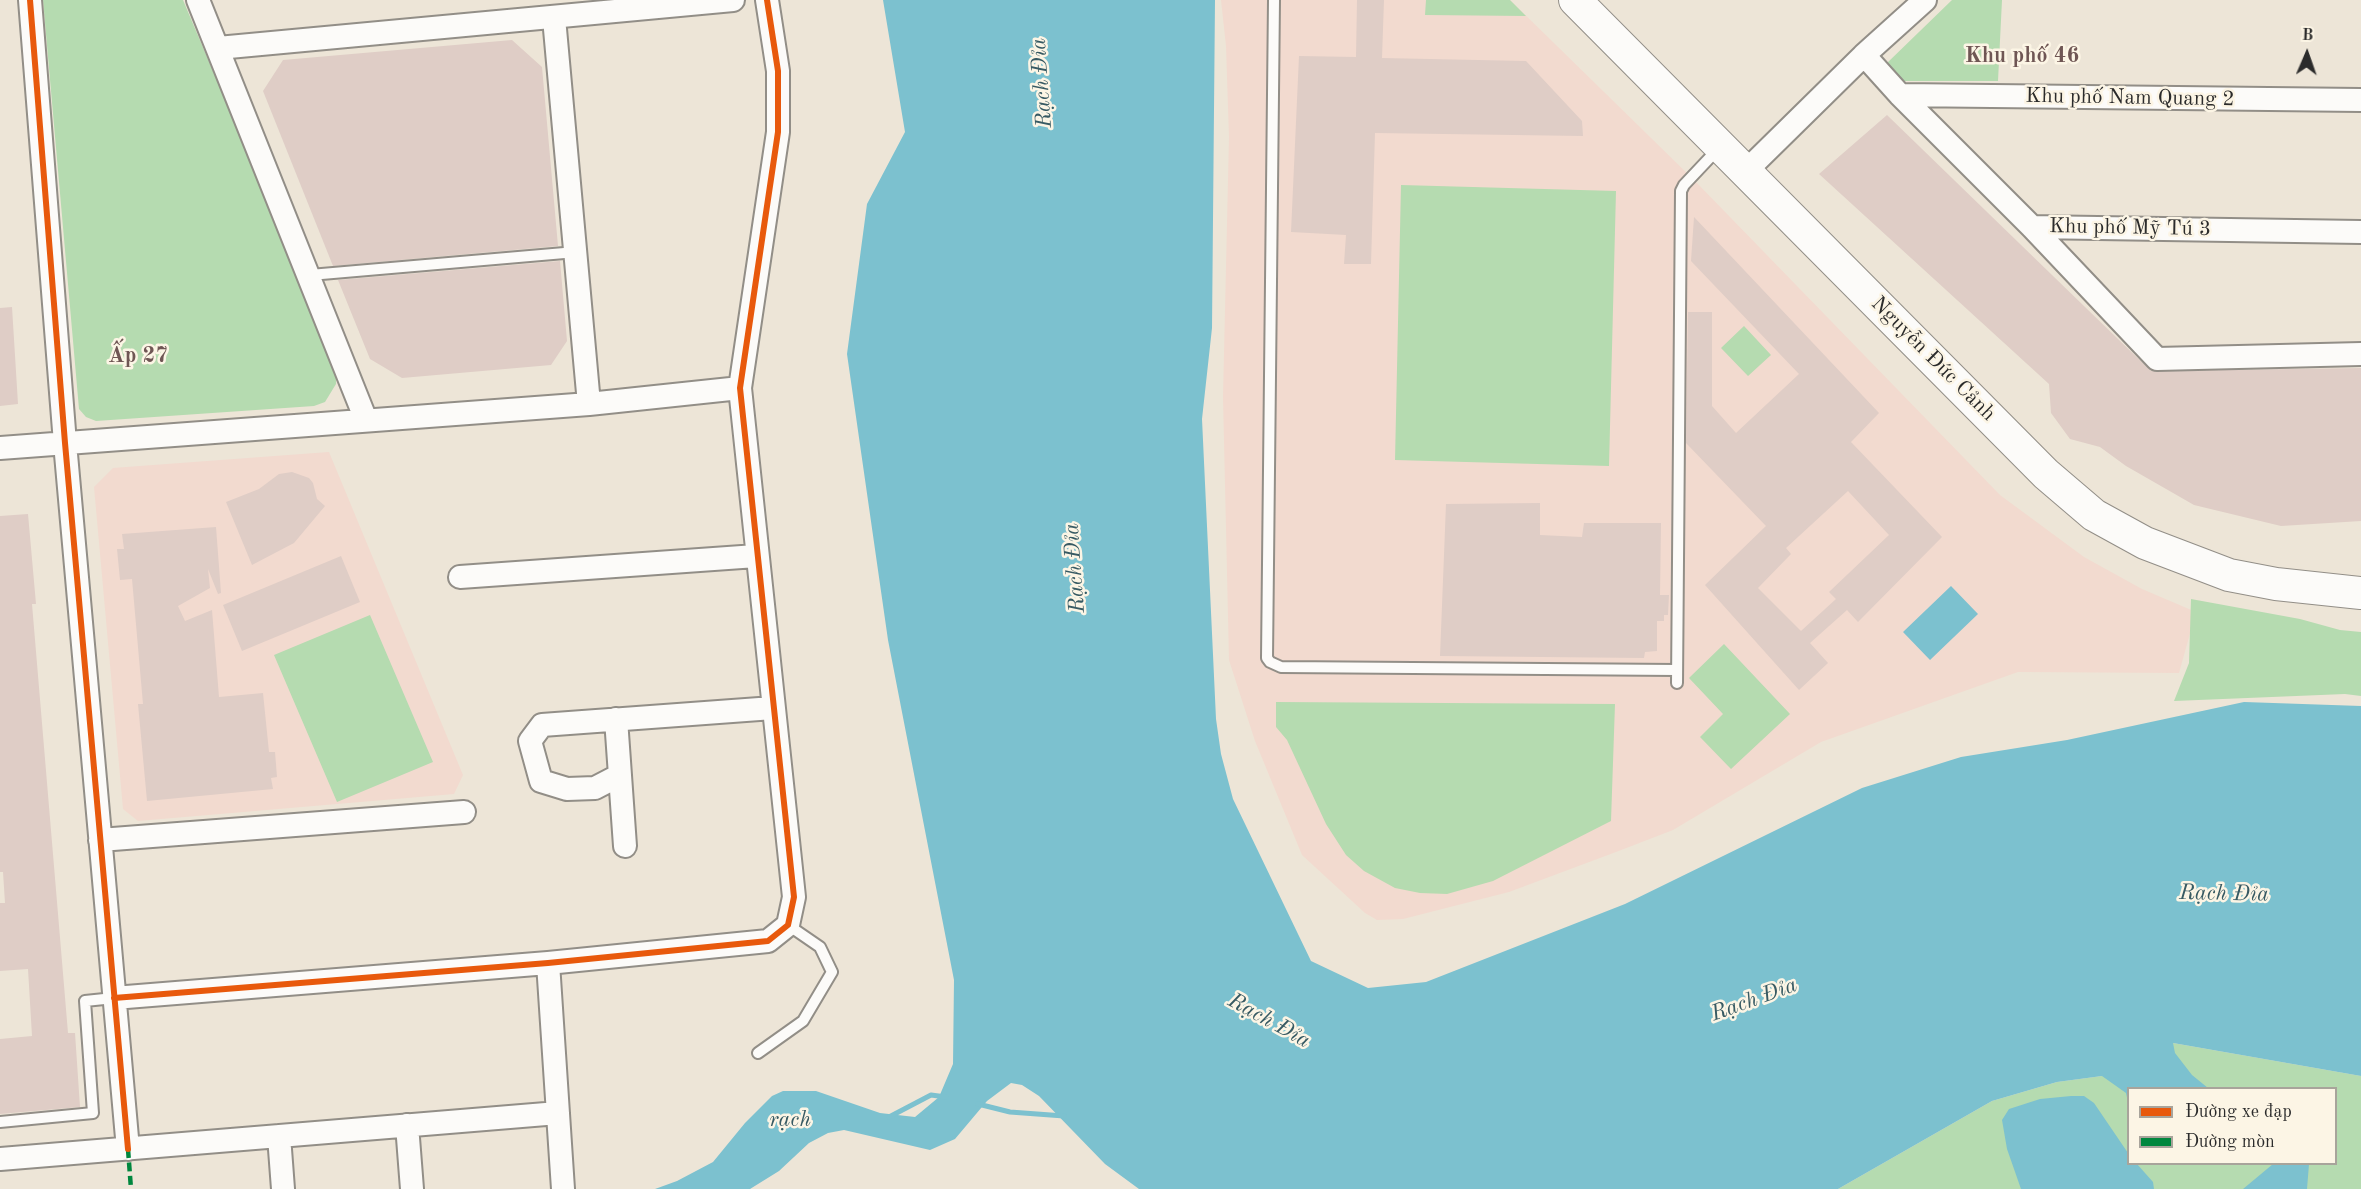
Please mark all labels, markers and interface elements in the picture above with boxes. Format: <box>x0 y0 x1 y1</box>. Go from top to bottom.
north arrow <box>2277 24 2337 84</box>
text: B <box>2302 28 2314 44</box>
water label: Rạch Đỉa <box>1026 37 1058 129</box>
district label: Khu phố 46 <box>1965 43 2079 69</box>
street label: Khu phố Nam Quang 2 <box>2025 84 2235 112</box>
street label: Khu phố Mỹ Tú 3 <box>2049 214 2211 242</box>
street label: Nguyễn Đức Cảnh <box>1865 291 2001 427</box>
district label: Ấp 27 <box>108 343 168 369</box>
water label: Rạch Đỉa <box>1059 522 1091 614</box>
water label: Rạch Đỉa <box>2179 880 2269 908</box>
water label: Rạch Đỉa <box>1707 972 1801 1028</box>
water label: Rạch Đỉa <box>1223 988 1315 1054</box>
legend <box>2127 1087 2337 1165</box>
text: Đường xe đạp <box>2185 1103 2292 1121</box>
water label: rạch <box>769 1107 811 1133</box>
text: Đường mòn <box>2185 1133 2275 1151</box>

